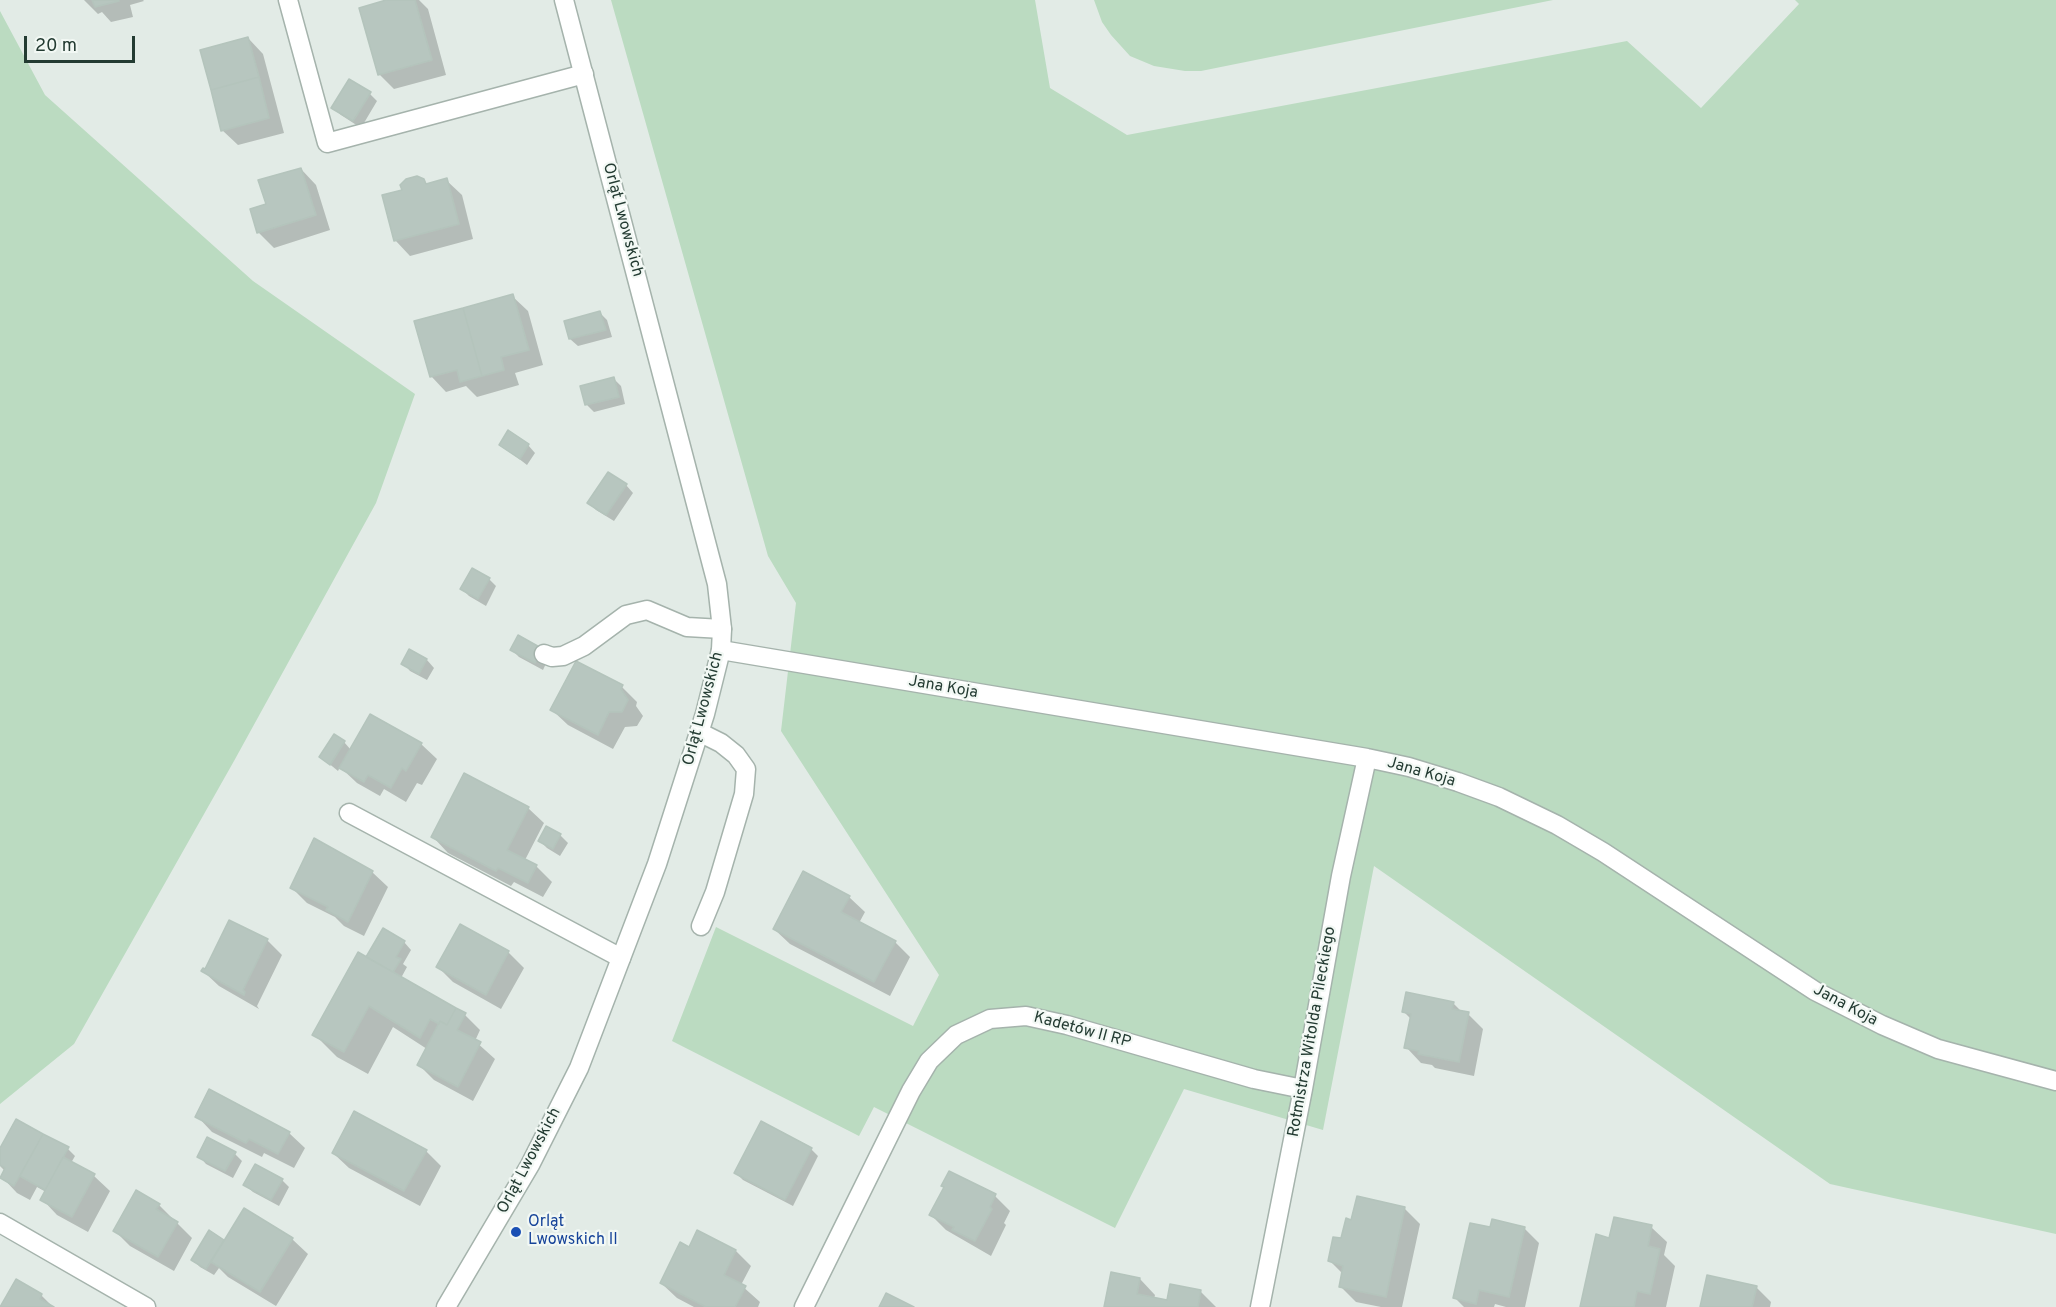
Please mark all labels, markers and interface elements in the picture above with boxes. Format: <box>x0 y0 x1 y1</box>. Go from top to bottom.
scale bar <box>27 24 138 62</box>
text: 20 m <box>35 35 77 58</box>
street label: Orląt Lwowskich <box>598 161 646 279</box>
street label: Orląt Lwowskich <box>680 650 728 768</box>
street label: Jana Koja <box>907 672 979 704</box>
street label: Jana Koja <box>1385 754 1457 792</box>
street label: Rotmistrza Witolda Pileckiego <box>1285 925 1341 1139</box>
street label: Jana Koja <box>1810 981 1880 1031</box>
street label: Kadetów II RP <box>1031 1009 1133 1053</box>
street label: Orląt Lwowskich <box>494 1105 566 1217</box>
place label: Orląt Lwowskich II <box>528 1213 618 1251</box>
marker: Orląt Lwowskich II <box>509 1225 523 1239</box>

